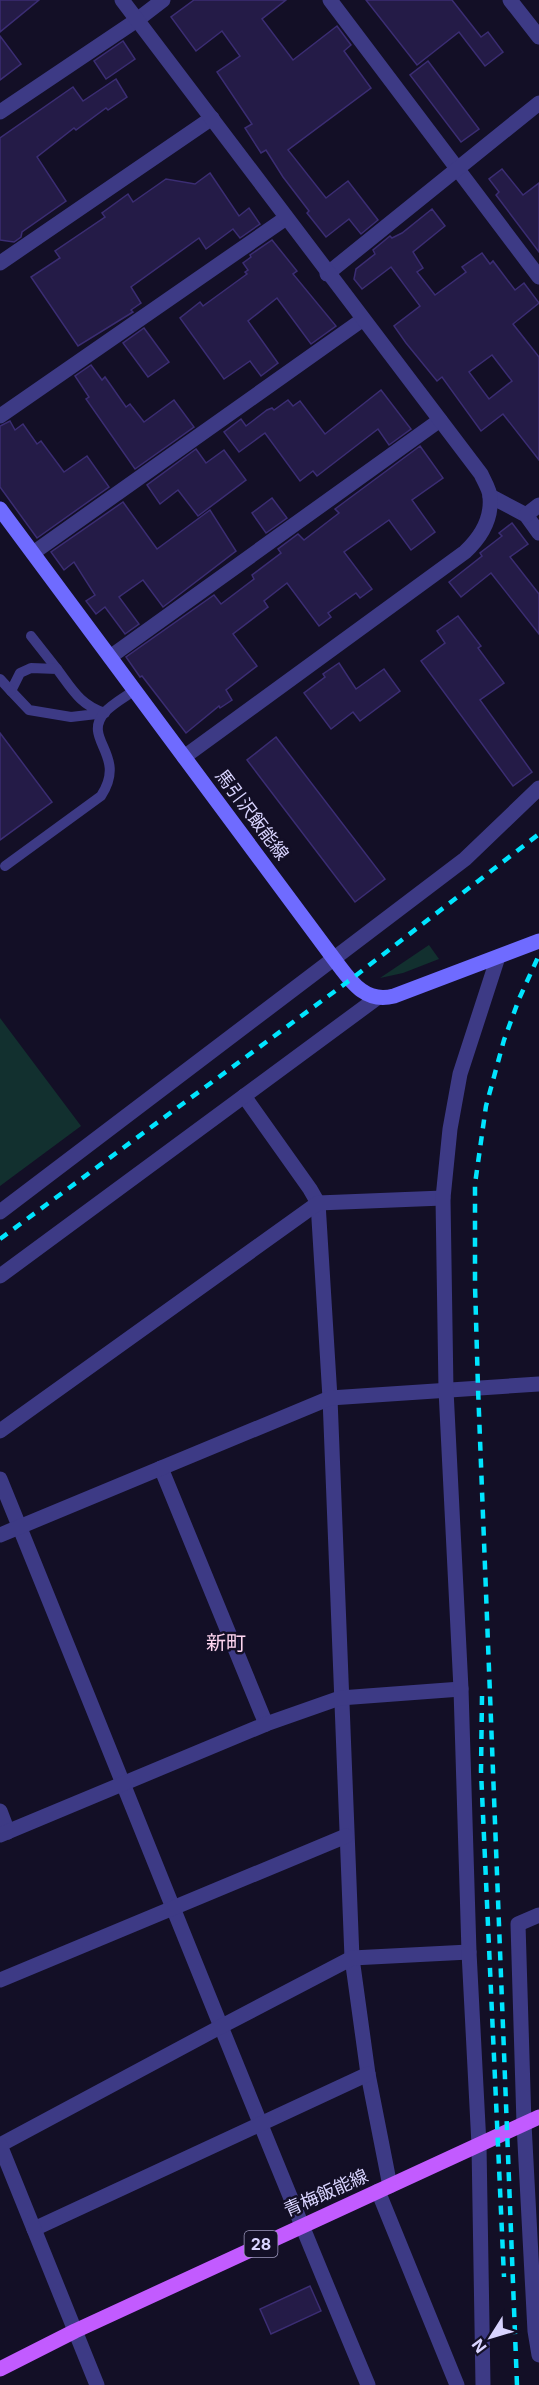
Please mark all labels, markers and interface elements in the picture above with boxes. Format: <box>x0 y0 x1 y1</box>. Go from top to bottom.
street label: 馬引沢飯能線 <box>212 765 293 864</box>
district label: 新町 <box>206 1631 246 1655</box>
street label: 青梅飯能線 <box>280 2165 371 2220</box>
road number: 28 <box>244 2231 278 2257</box>
north arrow <box>461 2307 521 2367</box>
text: N <box>467 2335 491 2357</box>

